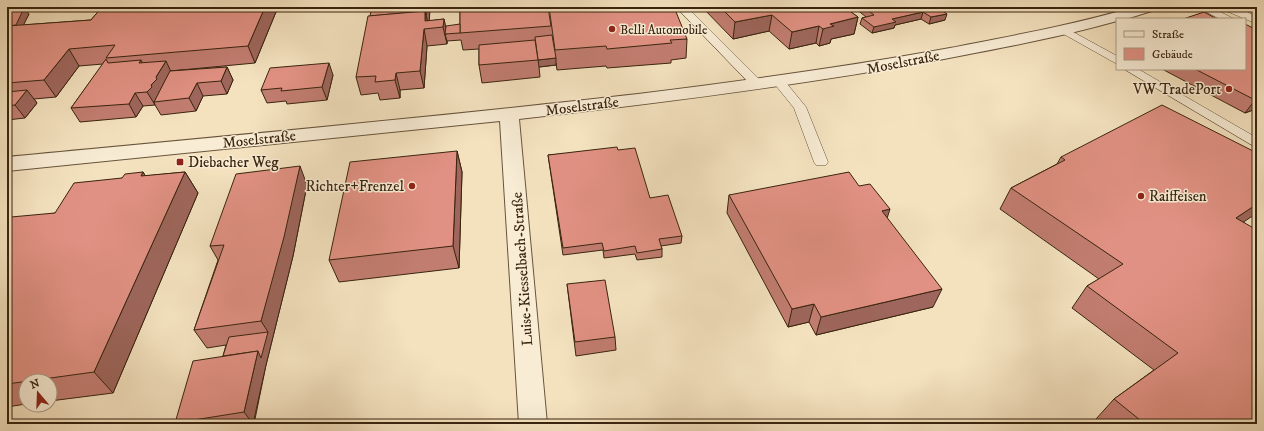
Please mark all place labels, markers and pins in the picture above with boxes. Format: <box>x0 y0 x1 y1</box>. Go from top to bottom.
place label: Belli Automobile <box>620 22 707 38</box>
marker: Belli Automobile <box>607 24 617 34</box>
place label: VW TradePort <box>1132 80 1221 99</box>
marker: VW TradePort <box>1224 84 1234 94</box>
place label: Diebacher Weg <box>188 153 279 172</box>
marker: Diebacher Weg <box>175 157 185 167</box>
place label: Richter+Frenzel <box>305 177 404 196</box>
marker: Richter+Frenzel <box>407 181 417 191</box>
place label: Raiffeisen <box>1149 187 1207 206</box>
marker: Raiffeisen <box>1136 191 1146 201</box>

